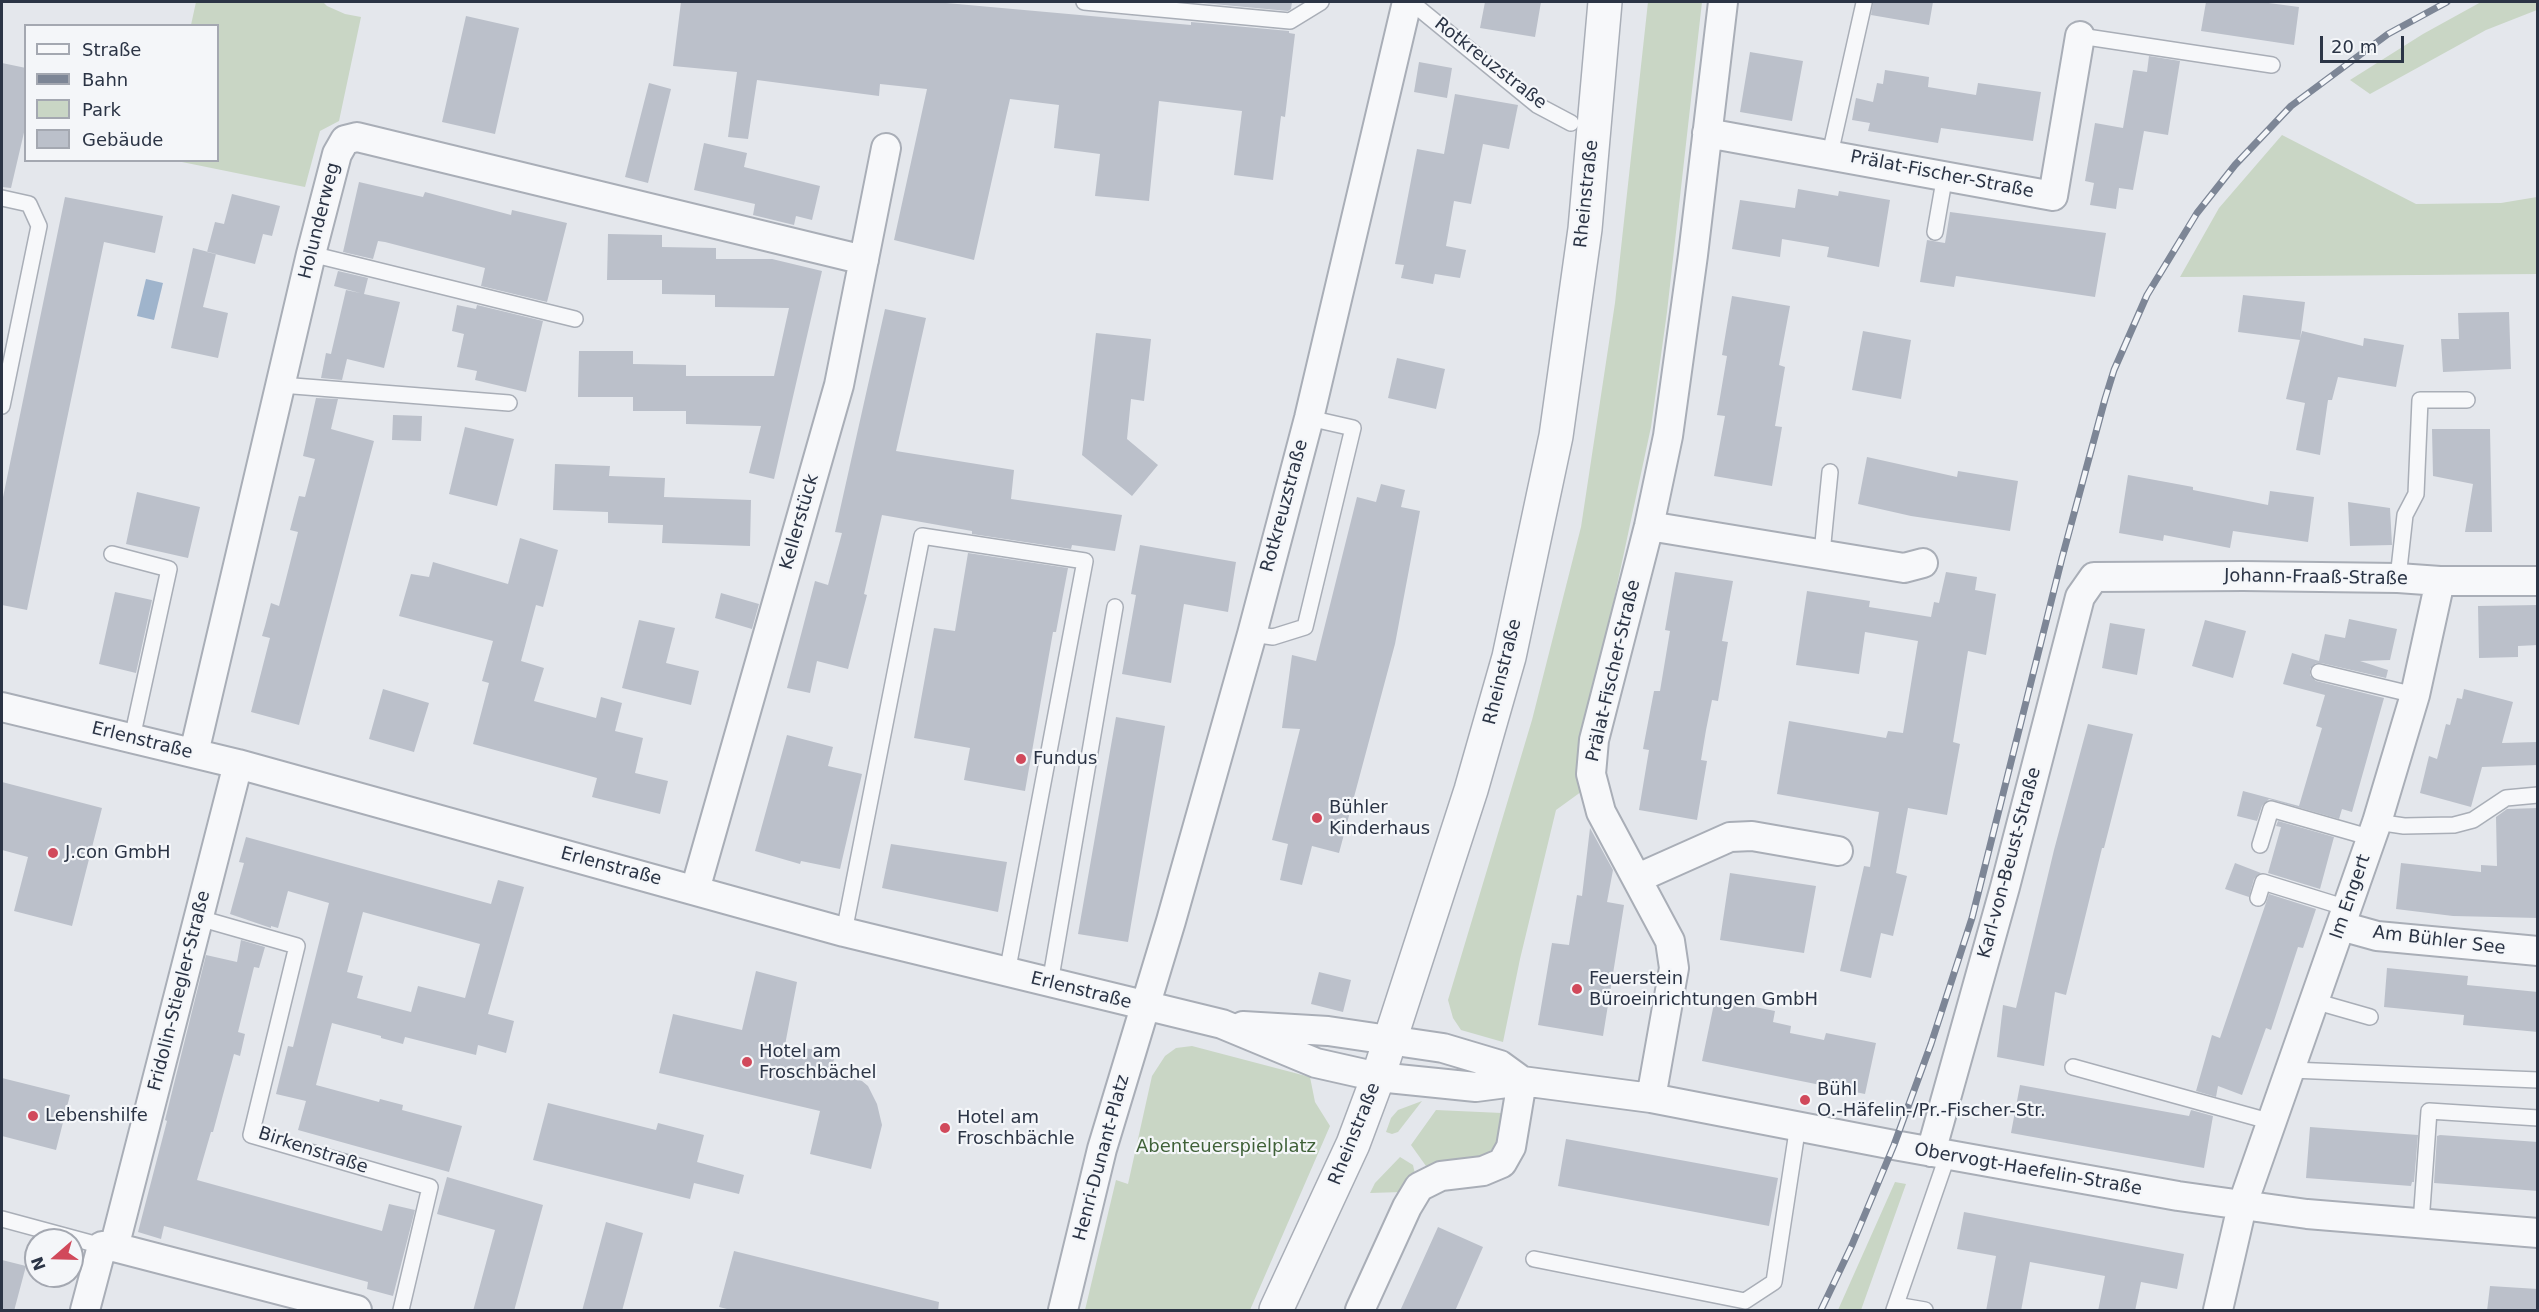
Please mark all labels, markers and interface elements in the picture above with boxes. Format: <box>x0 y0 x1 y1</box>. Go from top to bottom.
street label: Rotkreuzstraße <box>1430 13 1550 115</box>
legend <box>24 24 219 162</box>
scale bar <box>2323 24 2407 62</box>
text: 20 m <box>2331 36 2377 57</box>
text: Straße <box>82 39 141 60</box>
text: Bahn <box>82 69 128 90</box>
text: Park <box>82 99 121 120</box>
text: Gebäude <box>82 129 163 150</box>
street label: Rheinstraße <box>1571 139 1603 249</box>
street label: Prälat-Fischer-Straße <box>1848 147 2036 203</box>
street label: Holunderweg <box>295 160 345 282</box>
street label: Rotkreuzstraße <box>1257 437 1313 575</box>
street label: Kellerstück <box>776 472 824 572</box>
street label: Johann-Fraaß-Straße <box>2224 566 2408 590</box>
street label: Prälat-Fischer-Straße <box>1583 578 1645 764</box>
street label: Rheinstraße <box>1479 617 1527 727</box>
street label: Erlenstraße <box>89 718 195 764</box>
place label: Fundus <box>1033 748 1097 770</box>
marker: Fundus <box>1014 752 1028 766</box>
street label: Karl-von-Beust-Straße <box>1974 765 2046 961</box>
place label: Bühler Kinderhaus <box>1329 797 1430 840</box>
marker: Bühler Kinderhaus <box>1310 811 1324 825</box>
place label: J.con GmbH <box>65 842 171 864</box>
street label: Erlenstraße <box>558 843 664 891</box>
marker: J.con GmbH <box>46 846 60 860</box>
street label: Im Engert <box>2326 852 2376 942</box>
street label: Fridolin-Stiegler-Straße <box>145 888 215 1094</box>
street label: Am Bühler See <box>2371 922 2507 960</box>
street label: Erlenstraße <box>1028 968 1134 1014</box>
place label: Feuerstein Büroeinrichtungen GmbH <box>1589 968 1818 1010</box>
marker: Feuerstein Büroeinrichtungen GmbH <box>1570 982 1584 996</box>
place label: Hotel am Froschbächel <box>759 1041 877 1084</box>
marker: Hotel am Froschbächel <box>740 1055 754 1069</box>
street label: Henri-Dunant-Platz <box>1069 1073 1135 1243</box>
place label: Bühl O.-Häfelin-/Pr.-Fischer-Str. <box>1817 1079 2046 1122</box>
street label: Rheinstraße <box>1325 1080 1385 1188</box>
marker: Bühl O.-Häfelin-/Pr.-Fischer-Str. <box>1798 1093 1812 1107</box>
place label: Lebenshilfe <box>45 1105 148 1127</box>
place label: Hotel am Froschbächle <box>957 1107 1075 1150</box>
marker: Lebenshilfe <box>26 1109 40 1123</box>
marker: Hotel am Froschbächle <box>938 1121 952 1135</box>
street label: Birkenstraße <box>255 1123 371 1179</box>
park label: Abenteuerspielplatz <box>1136 1136 1316 1158</box>
street label: Obervogt-Haefelin-Straße <box>1912 1139 2144 1201</box>
north arrow <box>24 1228 84 1288</box>
text: N <box>27 1254 50 1273</box>

